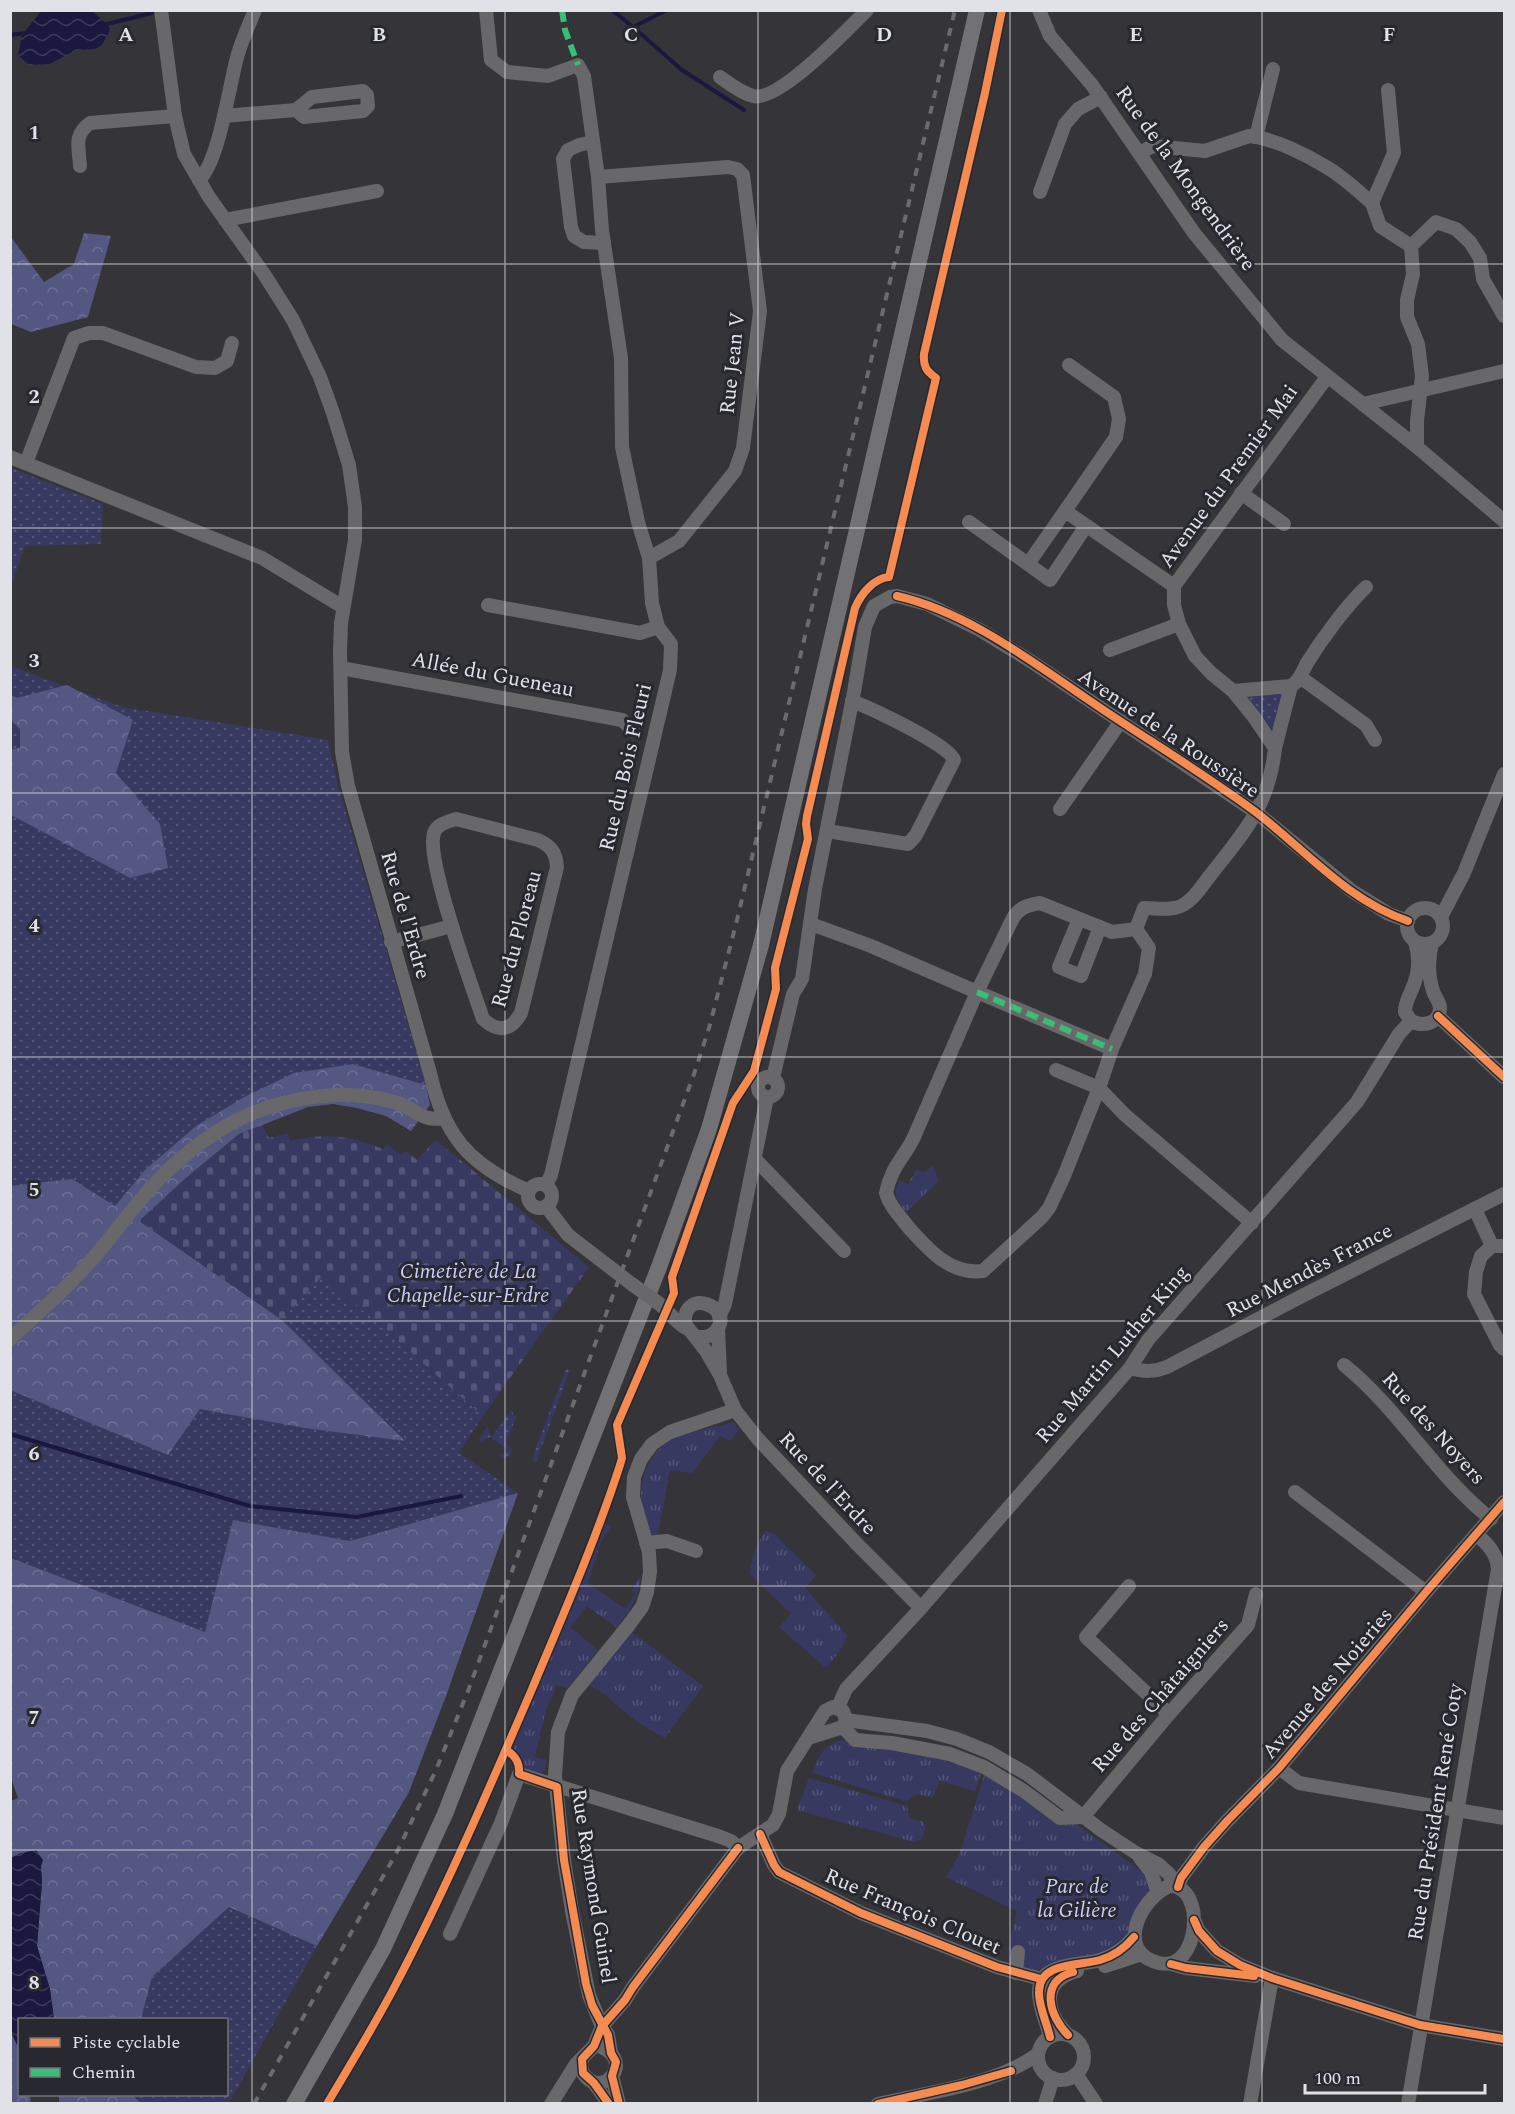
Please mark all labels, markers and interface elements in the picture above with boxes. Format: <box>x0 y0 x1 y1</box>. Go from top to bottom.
text: A <box>118 20 134 50</box>
text: B <box>372 20 386 50</box>
text: C <box>624 20 638 50</box>
text: D <box>876 20 892 50</box>
text: E <box>1129 20 1143 50</box>
text: F <box>1383 20 1395 50</box>
street label: Rue de la Mongendrière <box>1107 79 1264 278</box>
text: 1 <box>28 118 40 148</box>
street label: Rue Jean V <box>712 311 754 416</box>
street label: Avenue du Premier Mai <box>1151 378 1306 575</box>
text: 2 <box>28 382 40 412</box>
street label: Allée du Gueneau <box>409 644 577 706</box>
text: 3 <box>28 646 40 676</box>
street label: Avenue de la Roussière <box>1071 661 1266 807</box>
street label: Rue du Bois Fleuri <box>591 680 661 854</box>
street label: Rue de l'Erdre <box>371 847 439 983</box>
street label: Rue du Ploreau <box>483 867 551 1012</box>
text: 4 <box>28 911 40 941</box>
text: 5 <box>28 1175 40 1205</box>
street label: Rue Mendès France <box>1221 1215 1398 1327</box>
park label: Cimetière de La Chapelle-sur-Erdre <box>387 1256 549 1312</box>
street label: Rue Martin Luther King <box>1028 1258 1197 1451</box>
street label: Rue des Noyers <box>1373 1365 1493 1493</box>
street label: Rue de l'Erdre <box>771 1425 884 1543</box>
text: 6 <box>28 1439 40 1469</box>
street label: Avenue des Noieries <box>1255 1601 1401 1767</box>
street label: Rue des Châtaigniers <box>1084 1611 1237 1780</box>
street label: Rue du Président René Coty <box>1400 1680 1472 1943</box>
text: 7 <box>28 1703 40 1733</box>
street label: Rue Raymond Guinel <box>562 1786 624 1986</box>
street label: Rue François Clouet <box>819 1860 1006 1964</box>
park label: Parc de la Gilière <box>1037 1871 1117 1927</box>
text: 8 <box>28 1968 40 1998</box>
legend <box>18 2018 228 2096</box>
text: Piste cyclable <box>72 2029 180 2056</box>
scale bar <box>1305 2057 1485 2095</box>
text: Chemin <box>72 2059 136 2086</box>
text: 100 m <box>1314 2065 1361 2092</box>

